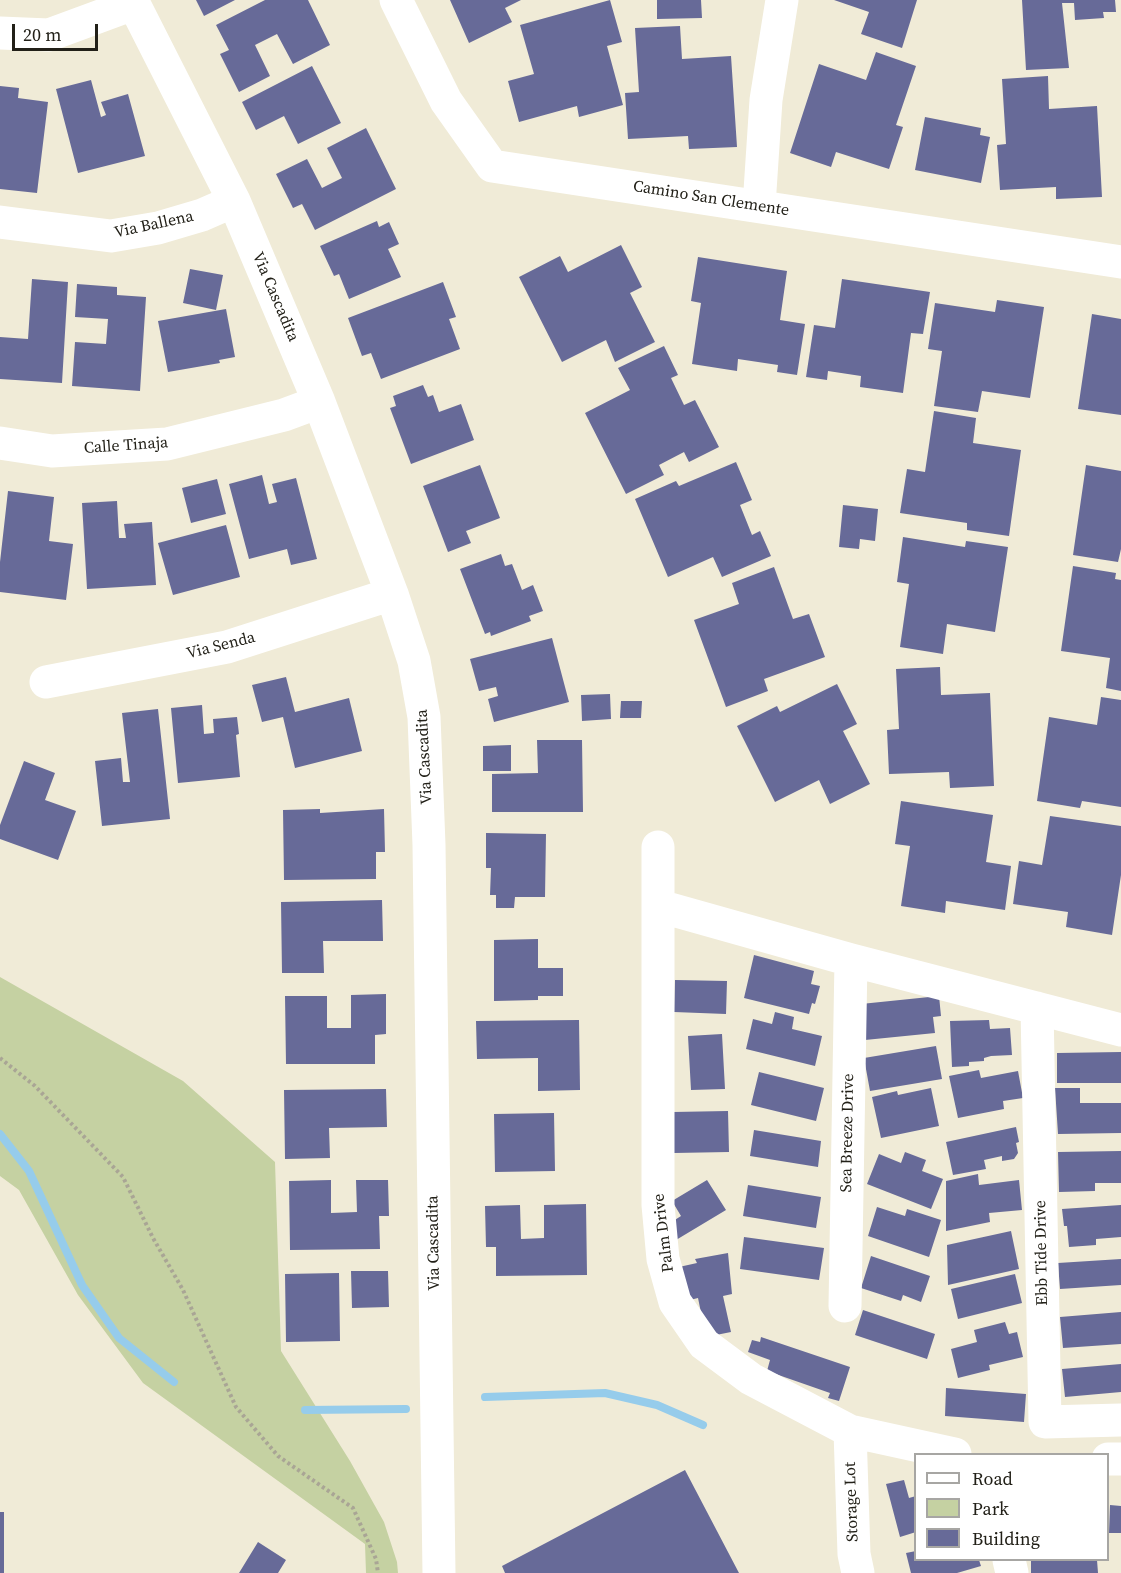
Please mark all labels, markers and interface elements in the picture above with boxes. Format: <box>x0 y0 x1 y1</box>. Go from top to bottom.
scale bar <box>15 12 100 50</box>
text: 20 m <box>23 22 61 47</box>
street label: Camino San Clemente <box>632 177 790 221</box>
street label: Via Ballena <box>113 207 195 243</box>
street label: Via Cascadita <box>248 249 302 345</box>
street label: Calle Tinaja <box>83 433 169 459</box>
street label: Via Senda <box>185 628 257 664</box>
street label: Via Cascadita <box>413 709 437 805</box>
street label: Sea Breeze Drive <box>837 1073 859 1193</box>
street label: Palm Drive <box>650 1193 678 1273</box>
street label: Via Cascadita <box>424 1195 444 1291</box>
street label: Ebb Tide Drive <box>1031 1200 1053 1306</box>
legend <box>914 1453 1109 1561</box>
street label: Storage Lot <box>841 1462 863 1542</box>
text: Road <box>972 1466 1013 1491</box>
text: Park <box>972 1496 1009 1521</box>
text: Building <box>972 1526 1040 1551</box>

